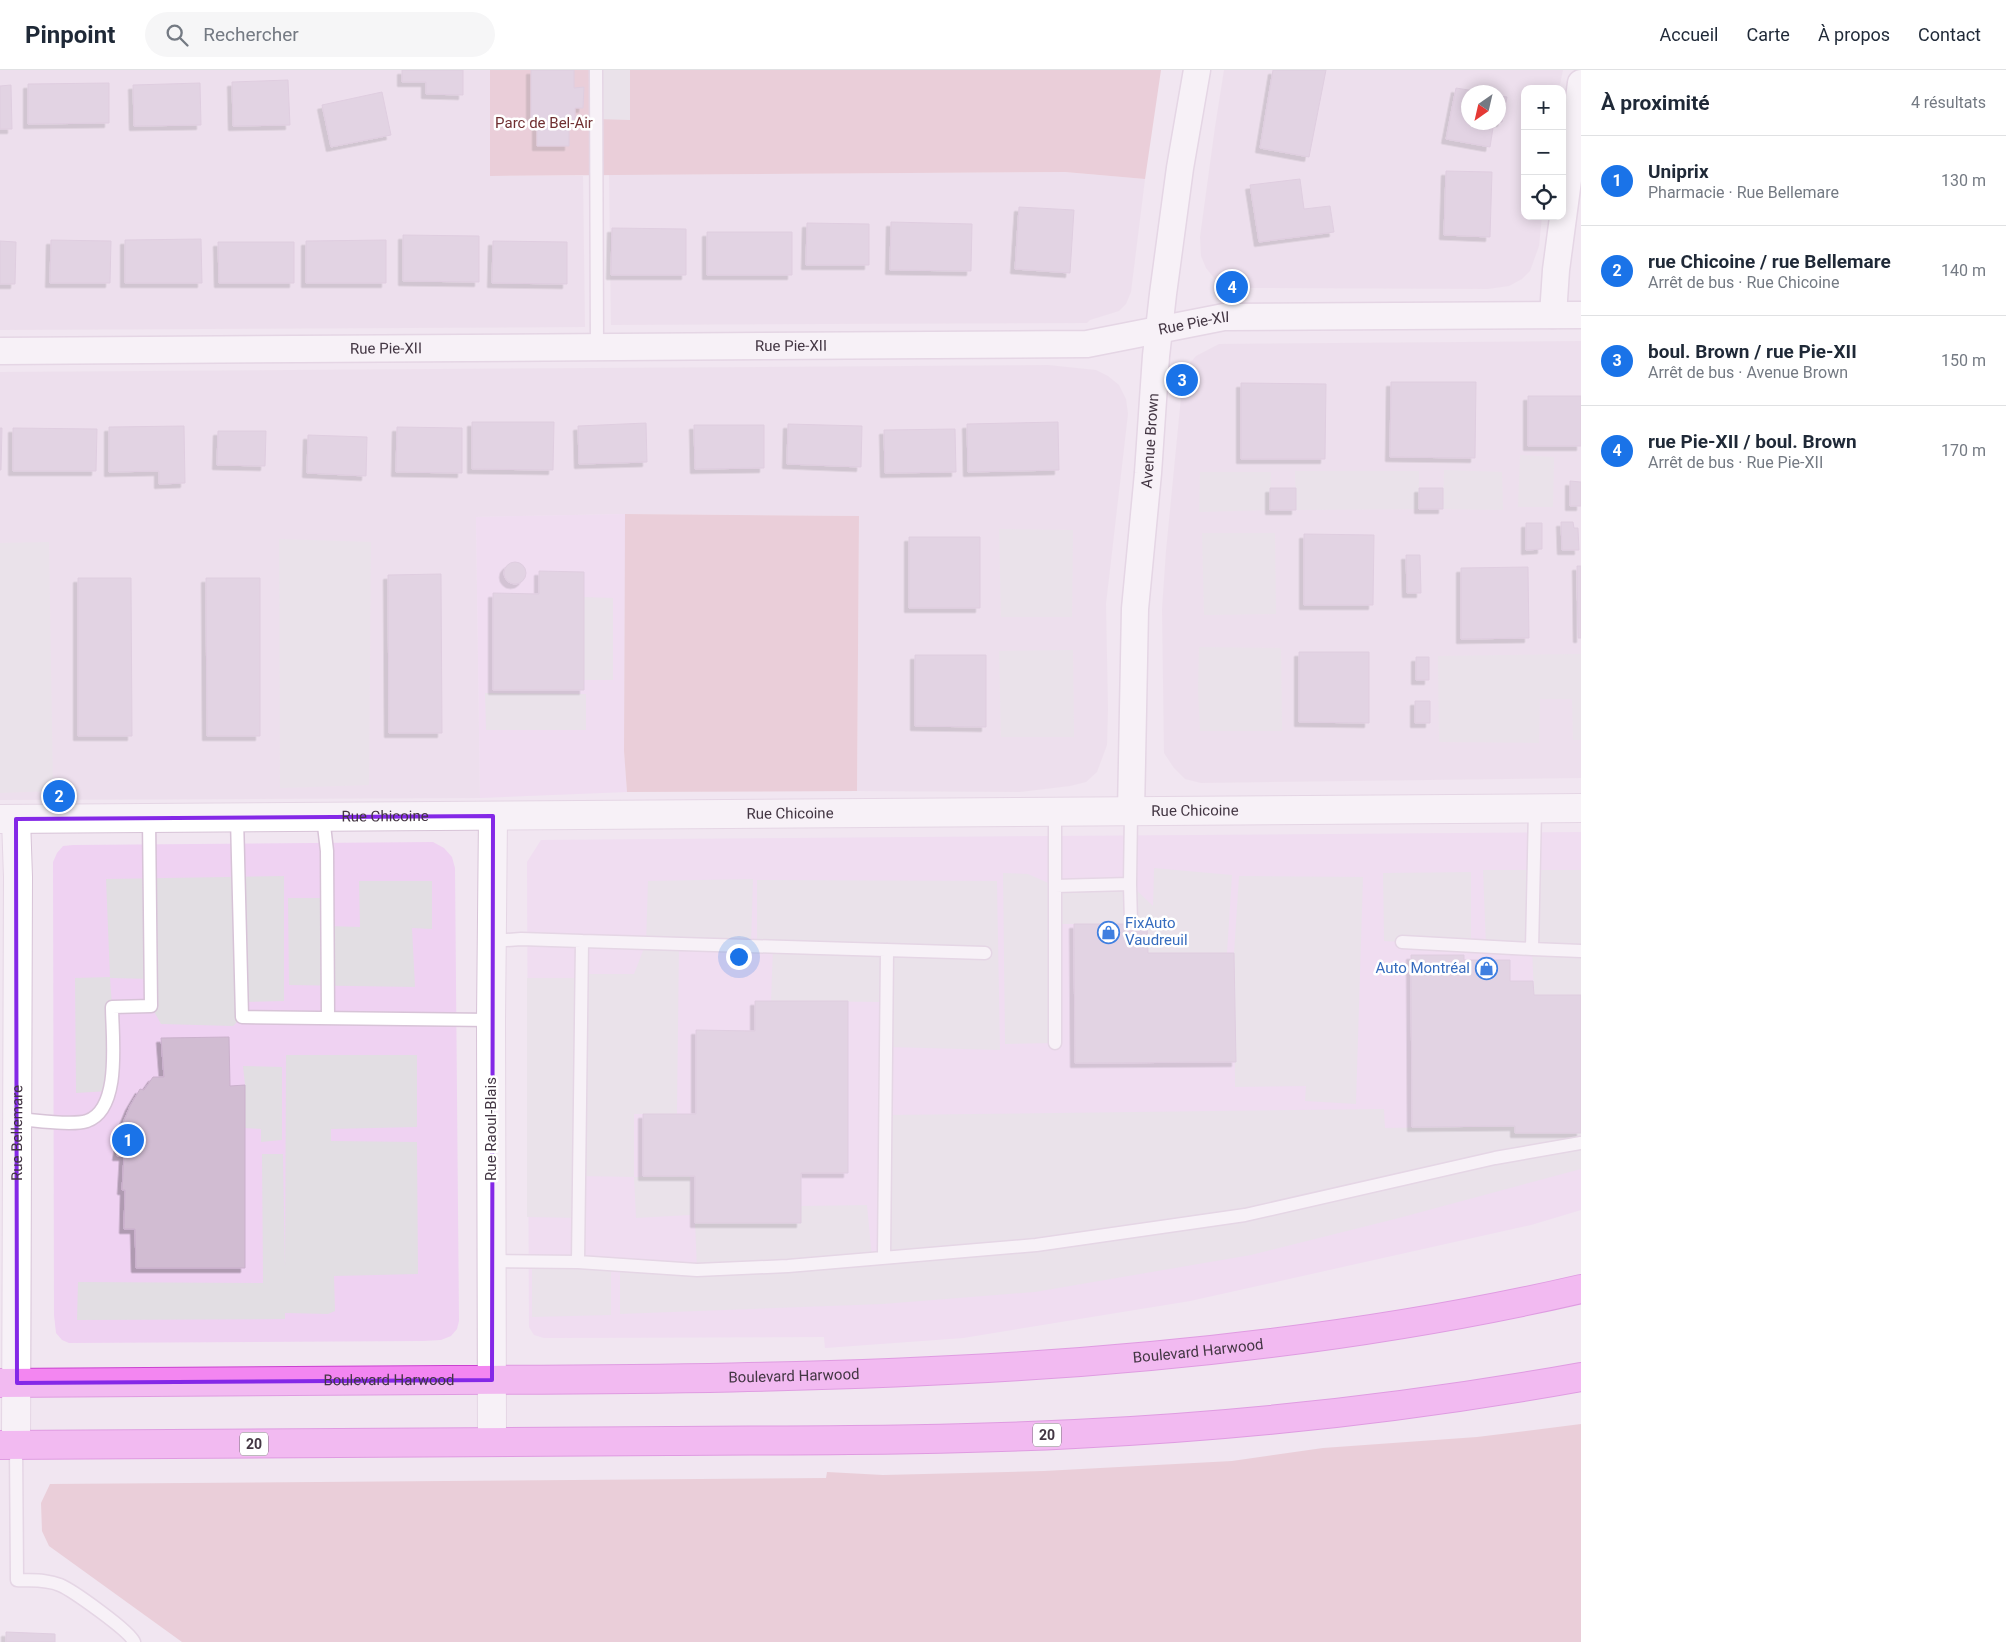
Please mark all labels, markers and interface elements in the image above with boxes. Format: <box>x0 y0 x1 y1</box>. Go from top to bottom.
search box <box>145 12 495 57</box>
text: Pinpoint <box>25 21 115 49</box>
icon: search <box>163 21 191 49</box>
text: Rechercher <box>203 23 299 46</box>
text: Accueil <box>1660 24 1718 45</box>
text: Carte <box>1746 24 1790 45</box>
text: À propos <box>1818 24 1890 45</box>
text: Contact <box>1918 24 1981 45</box>
north arrow <box>1461 85 1506 130</box>
map controls <box>1521 85 1566 220</box>
button: + <box>1521 85 1566 130</box>
text: À proximité <box>1601 91 1710 115</box>
text: 4 résultats <box>1911 93 1986 112</box>
park label: Parc de Bel-Air <box>495 114 593 132</box>
button: − <box>1521 130 1566 175</box>
text: Uniprix <box>1648 160 1709 183</box>
text: 1 <box>1612 171 1622 190</box>
text: 130 m <box>1941 171 1986 190</box>
button: locate <box>1521 175 1566 220</box>
text: Pharmacie · Rue Bellemare <box>1648 183 1839 202</box>
text: rue Chicoine / rue Bellemare <box>1648 250 1891 273</box>
text: 2 <box>1612 261 1622 280</box>
text: 140 m <box>1941 261 1986 280</box>
pin: 4 <box>1216 268 1248 306</box>
text: Arrêt de bus · Rue Chicoine <box>1648 273 1839 292</box>
street label: Rue Pie-XII <box>1157 308 1229 339</box>
street label: Rue Pie-XII <box>755 337 827 355</box>
street label: Rue Pie-XII <box>350 339 422 358</box>
text: boul. Brown / rue Pie-XII <box>1648 340 1857 363</box>
text: 3 <box>1612 351 1622 370</box>
text: 150 m <box>1941 351 1986 370</box>
pin: 3 <box>1166 361 1198 399</box>
text: Arrêt de bus · Avenue Brown <box>1648 363 1848 382</box>
street label: Avenue Brown <box>1138 393 1162 489</box>
text: rue Pie-XII / boul. Brown <box>1648 430 1857 453</box>
text: 4 <box>1612 441 1622 460</box>
text: 170 m <box>1941 441 1986 460</box>
text: Arrêt de bus · Rue Pie-XII <box>1648 453 1823 472</box>
pin: 2 <box>43 777 75 815</box>
street label: Rue Chicoine <box>1151 801 1239 820</box>
street label: Rue Chicoine <box>746 804 834 823</box>
street label: Rue Chicoine <box>341 807 429 826</box>
place label: FixAuto Vaudreuil <box>1125 914 1188 949</box>
shop icon: FixAuto Vaudreuil <box>1097 920 1121 944</box>
your location <box>726 944 752 970</box>
shop icon: Auto Montréal <box>1474 956 1498 980</box>
place label: Auto Montréal <box>1375 959 1470 977</box>
street label: Rue Raoul-Blais <box>482 1077 500 1181</box>
street label: Rue Bellemare <box>8 1085 26 1181</box>
pin: 1 <box>112 1121 144 1159</box>
street label: Boulevard Harwood <box>1132 1335 1264 1367</box>
street label: Boulevard Harwood <box>728 1365 860 1387</box>
street label: Boulevard Harwood <box>323 1371 455 1389</box>
road number: 20 <box>1033 1424 1061 1446</box>
road number: 20 <box>240 1432 268 1456</box>

